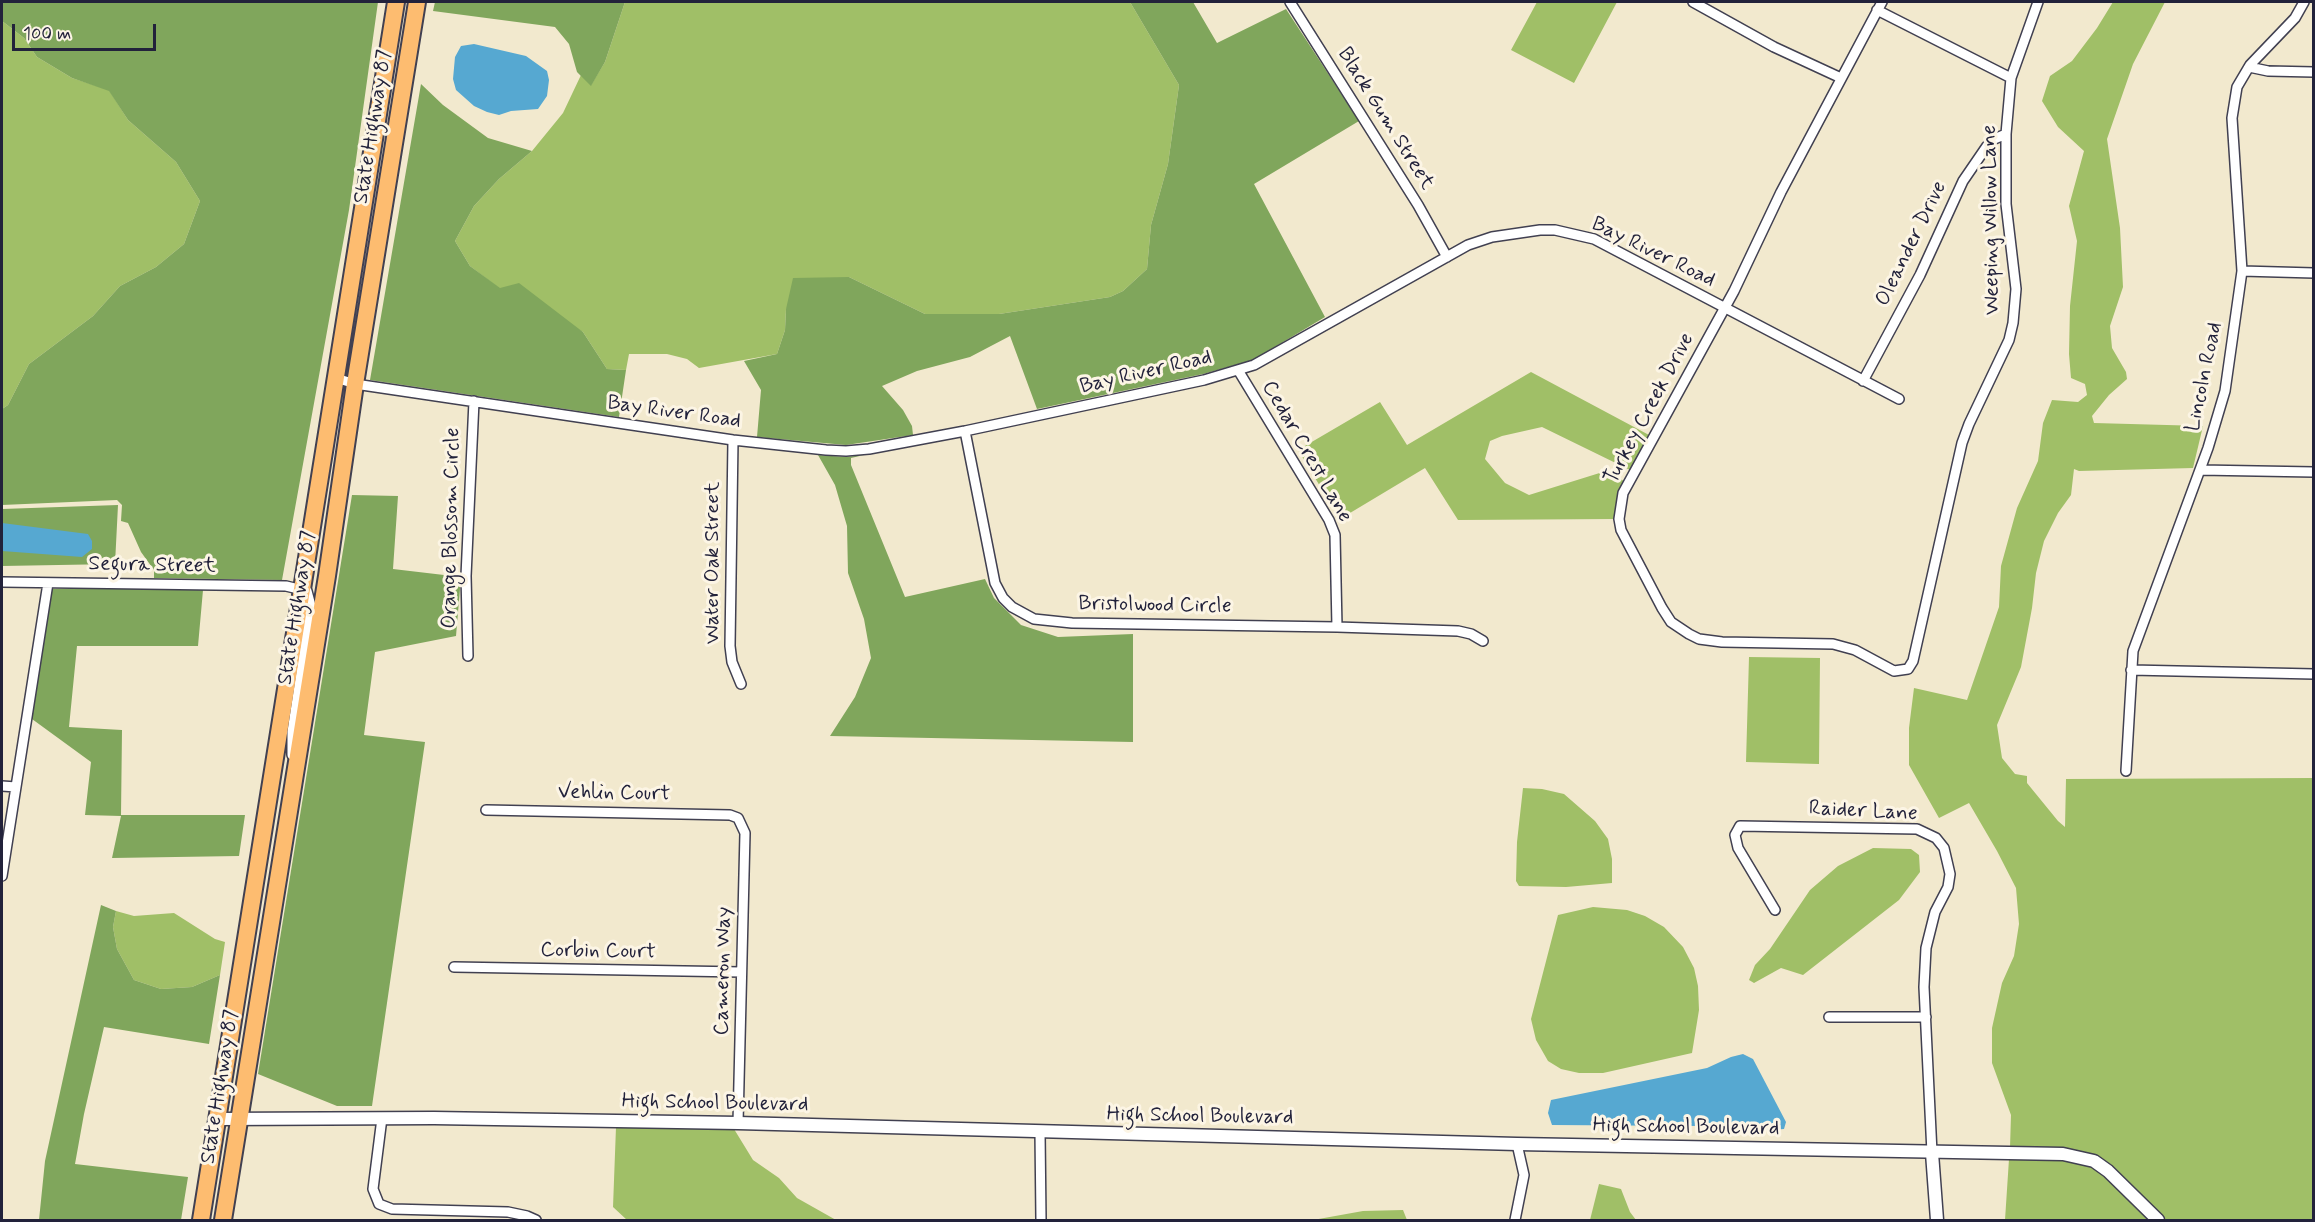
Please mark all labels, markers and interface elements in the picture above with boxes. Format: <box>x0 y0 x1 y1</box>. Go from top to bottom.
scale bar <box>15 12 159 50</box>
text: 100 m <box>23 22 71 46</box>
street label: Black Gum Street <box>1331 43 1439 195</box>
street label: State Highway 87 <box>349 48 399 206</box>
street label: Weeping Willow Lane <box>1978 125 2006 315</box>
street label: Oleander Drive <box>1871 177 1953 311</box>
street label: Bay River Road <box>1587 212 1719 294</box>
street label: Lincoln Road <box>2181 320 2229 434</box>
street label: Turkey Creek Drive <box>1600 329 1700 489</box>
street label: Bay River Road <box>1078 346 1214 400</box>
street label: Cedar Crest Lane <box>1255 377 1357 527</box>
street label: Bay River Road <box>606 391 742 435</box>
street label: Orange Blossom Circle <box>438 427 466 629</box>
street label: Water Oak Street <box>701 482 727 644</box>
street label: State Highway 87 <box>273 529 323 687</box>
street label: Segura Street <box>88 552 216 580</box>
street label: Bristolwood Circle <box>1078 592 1232 620</box>
street label: Vehlin Court <box>557 780 671 808</box>
street label: Raider Lane <box>1808 797 1918 827</box>
street label: Cameron Way <box>710 906 738 1036</box>
street label: Corbin Court <box>540 938 656 966</box>
street label: State Highway 87 <box>196 1008 246 1166</box>
street label: High School Boulevard <box>621 1090 809 1118</box>
street label: High School Boulevard <box>1106 1103 1294 1131</box>
street label: High School Boulevard <box>1592 1114 1780 1142</box>

